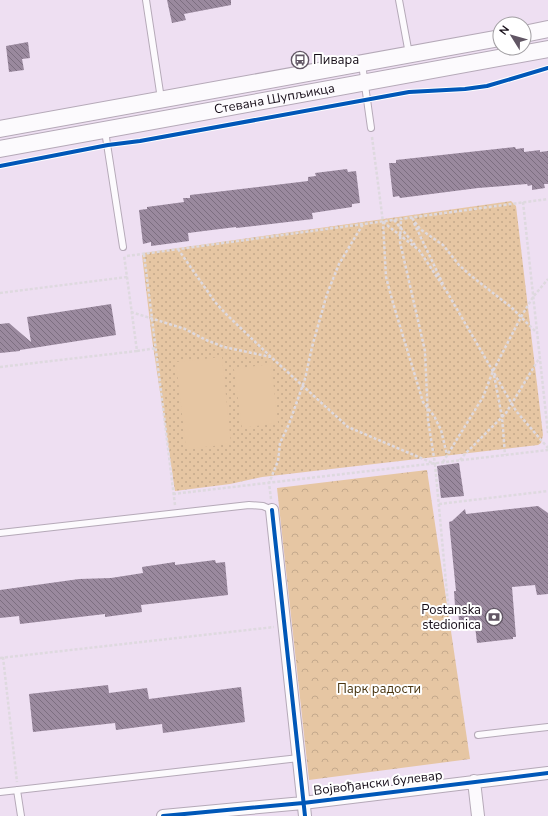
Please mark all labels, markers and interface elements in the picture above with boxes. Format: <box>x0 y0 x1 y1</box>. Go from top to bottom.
north arrow <box>492 16 532 56</box>
text: N <box>496 22 513 38</box>
bus stop icon: Пивара <box>290 50 310 70</box>
place label: Пивара <box>313 51 359 69</box>
street label: Стевана Шупљикца <box>213 79 336 119</box>
place label: Postanska stedionica <box>421 601 481 634</box>
bank icon: Postanska stedionica <box>484 607 504 627</box>
park label: Парк радости <box>337 680 421 698</box>
street label: Војвођански булевар <box>312 766 444 800</box>

